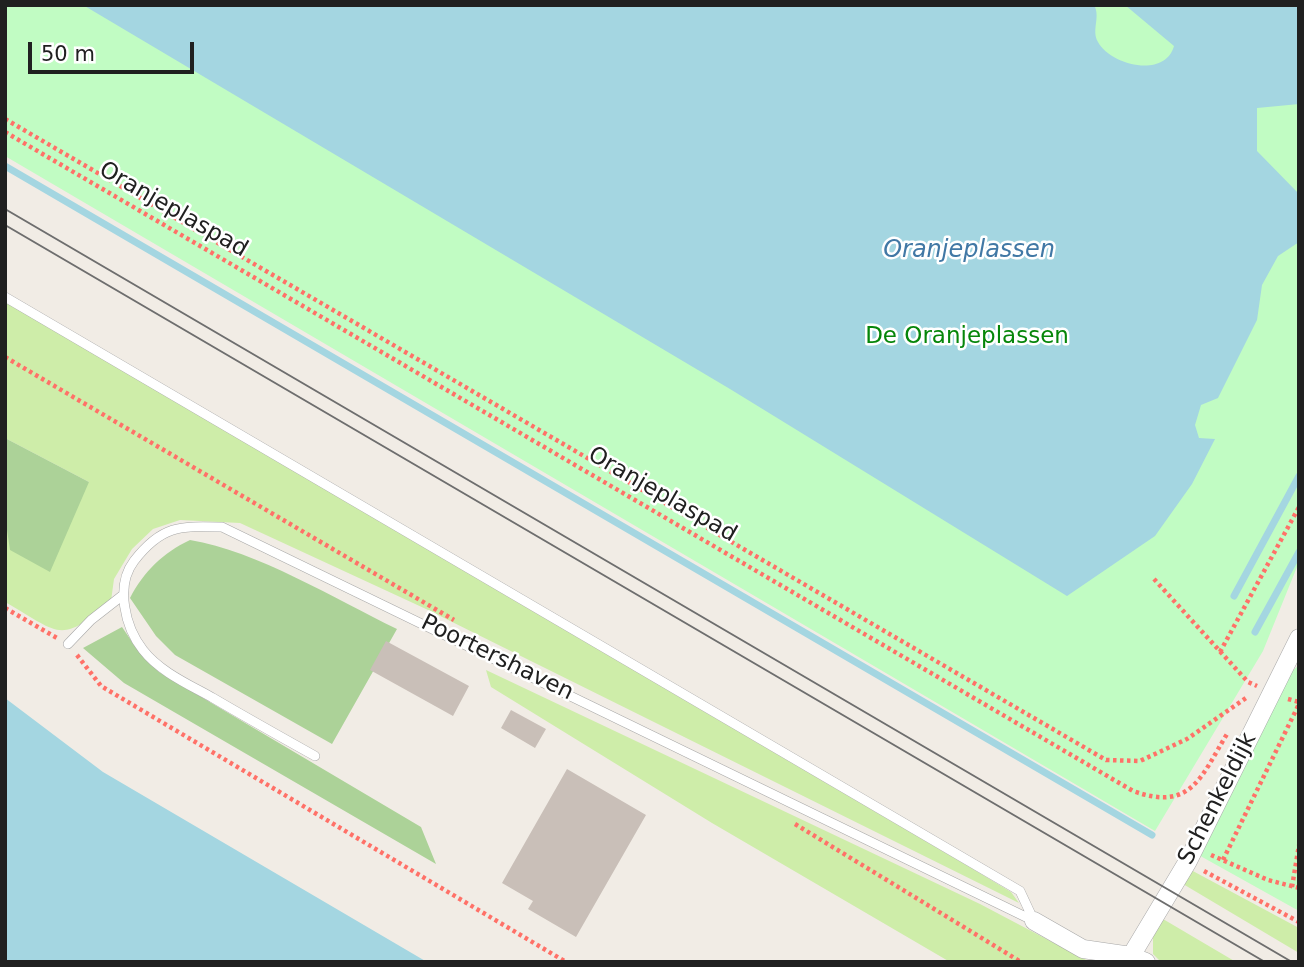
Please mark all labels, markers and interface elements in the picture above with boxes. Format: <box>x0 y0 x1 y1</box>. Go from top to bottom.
scale bar <box>32 28 198 72</box>
text: 50 m <box>41 42 95 66</box>
street label: Oranjeplaspad <box>94 156 252 264</box>
water label: Oranjeplassen <box>883 237 1055 265</box>
park label: De Oranjeplassen <box>865 323 1069 351</box>
street label: Oranjeplaspad <box>583 441 741 549</box>
street label: Poortershaven <box>416 609 578 707</box>
street label: Schenkeldijk <box>1173 728 1263 870</box>

